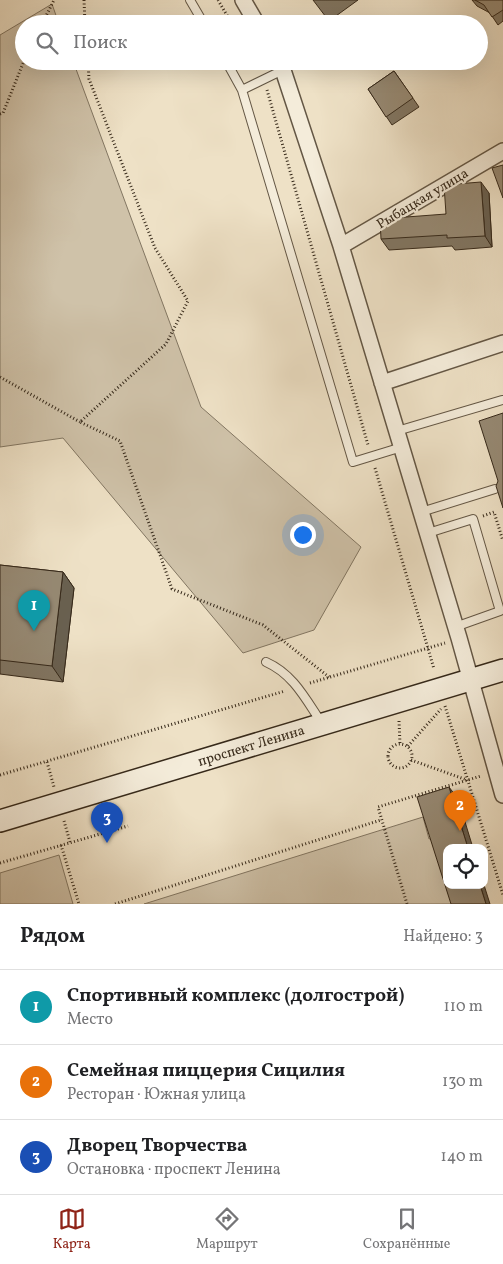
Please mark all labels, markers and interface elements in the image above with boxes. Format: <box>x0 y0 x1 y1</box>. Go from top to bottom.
search box <box>15 15 488 70</box>
icon: search <box>33 29 61 57</box>
text: Поиск <box>73 30 127 56</box>
street label: Рыбацкая улица <box>373 164 472 234</box>
your location <box>290 522 316 548</box>
pin: 1 <box>18 590 50 631</box>
street label: проспект Ленина <box>196 721 307 772</box>
pin: 2 <box>444 790 476 831</box>
pin: 3 <box>91 802 123 843</box>
map controls <box>443 844 488 889</box>
button: locate <box>443 844 488 889</box>
text: Рядом <box>20 922 85 951</box>
text: Найдено: 3 <box>403 926 483 948</box>
text: Спортивный комплекс (долгострой) <box>67 983 404 1009</box>
text: 1 <box>33 996 39 1018</box>
text: 110 m <box>444 996 483 1018</box>
text: Место <box>67 1009 113 1031</box>
text: Семейная пиццерия Сицилия <box>67 1058 345 1084</box>
text: 2 <box>32 1071 40 1093</box>
text: 130 m <box>442 1071 483 1093</box>
text: Ресторан · Южная улица <box>67 1084 246 1106</box>
text: Дворец Творчества <box>67 1133 247 1159</box>
text: 3 <box>32 1146 40 1168</box>
text: 140 m <box>441 1146 483 1168</box>
text: Остановка · проспект Ленина <box>67 1159 281 1181</box>
tab: Карта <box>53 1205 91 1254</box>
tab: Маршрут <box>196 1205 258 1254</box>
tab: Сохранённые <box>363 1205 450 1254</box>

